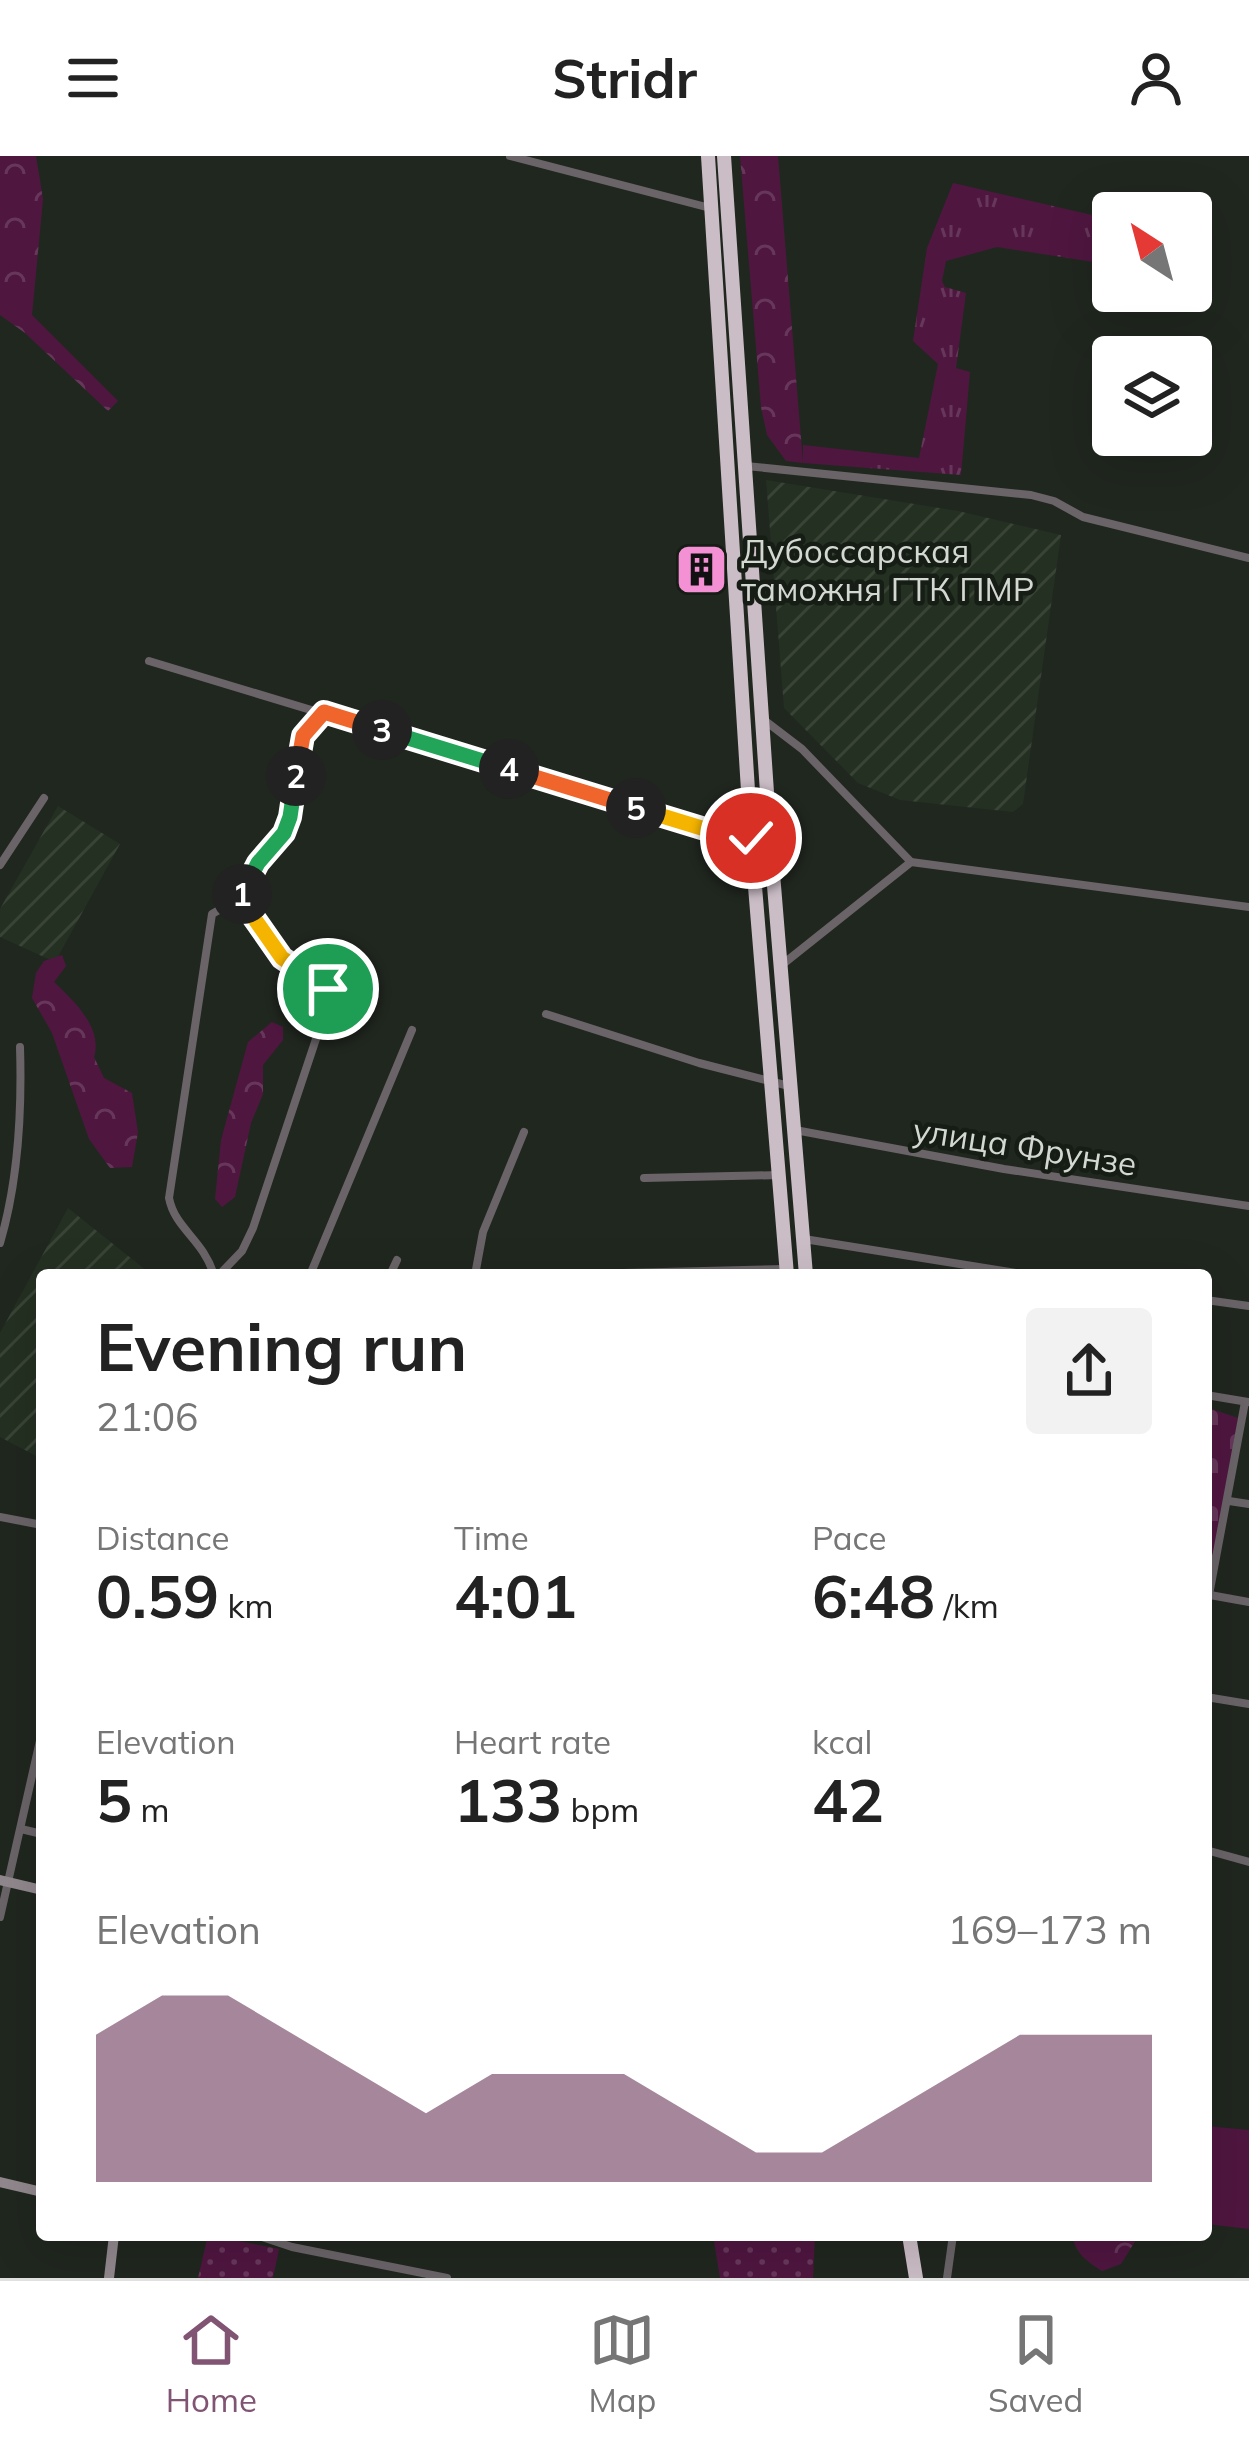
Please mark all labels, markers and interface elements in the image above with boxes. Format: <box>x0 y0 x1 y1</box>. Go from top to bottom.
text: Stridr <box>552 44 697 112</box>
icon: menu <box>60 45 126 111</box>
icon: person <box>1123 45 1189 111</box>
north arrow <box>1092 192 1212 312</box>
map controls <box>1092 192 1212 456</box>
button: layers <box>1092 336 1212 456</box>
place label: Дубоссарская таможня ГТК ПМР <box>741 530 1034 609</box>
building icon: Дубоссарская таможня ГТК ПМР <box>674 541 730 597</box>
pin: 3 <box>352 700 412 760</box>
text: 3 <box>372 709 392 750</box>
pin: 4 <box>479 739 539 799</box>
pin: 2 <box>266 746 326 806</box>
text: 4 <box>499 748 519 789</box>
text: 2 <box>286 755 306 796</box>
pin: 5 <box>606 778 666 838</box>
text: 5 <box>626 787 646 828</box>
pin <box>700 787 802 889</box>
icon: check <box>718 805 784 871</box>
pin: 1 <box>212 864 272 924</box>
text: 1 <box>232 873 252 914</box>
pin <box>277 938 379 1040</box>
icon: arrive <box>295 956 361 1022</box>
street label: улица Фрунзе <box>910 1108 1140 1184</box>
text: Evening run <box>96 1305 467 1388</box>
button: share <box>1026 1308 1152 1434</box>
text: 21:06 <box>96 1392 199 1441</box>
text: Distance <box>96 1517 229 1558</box>
text: Time <box>454 1517 529 1558</box>
text: Pace <box>812 1517 886 1558</box>
text: 0.59 <box>96 1558 219 1633</box>
text: 4:01 <box>454 1558 577 1633</box>
text: 6:48 <box>812 1558 935 1633</box>
text: km <box>219 1585 273 1626</box>
text: /km <box>935 1585 999 1626</box>
text: Elevation <box>96 1721 236 1762</box>
text: Heart rate <box>454 1721 611 1762</box>
text: kcal <box>812 1721 872 1762</box>
text: 5 <box>96 1762 132 1837</box>
text: 133 <box>454 1762 562 1837</box>
text: 42 <box>812 1762 884 1837</box>
text: m <box>132 1789 170 1830</box>
text: bpm <box>562 1789 639 1830</box>
text: Elevation <box>96 1905 261 1954</box>
text: 169–173 m <box>947 1905 1152 1954</box>
tab: Home <box>166 2307 257 2420</box>
tab: Map <box>588 2307 656 2420</box>
tab: Saved <box>988 2307 1083 2420</box>

